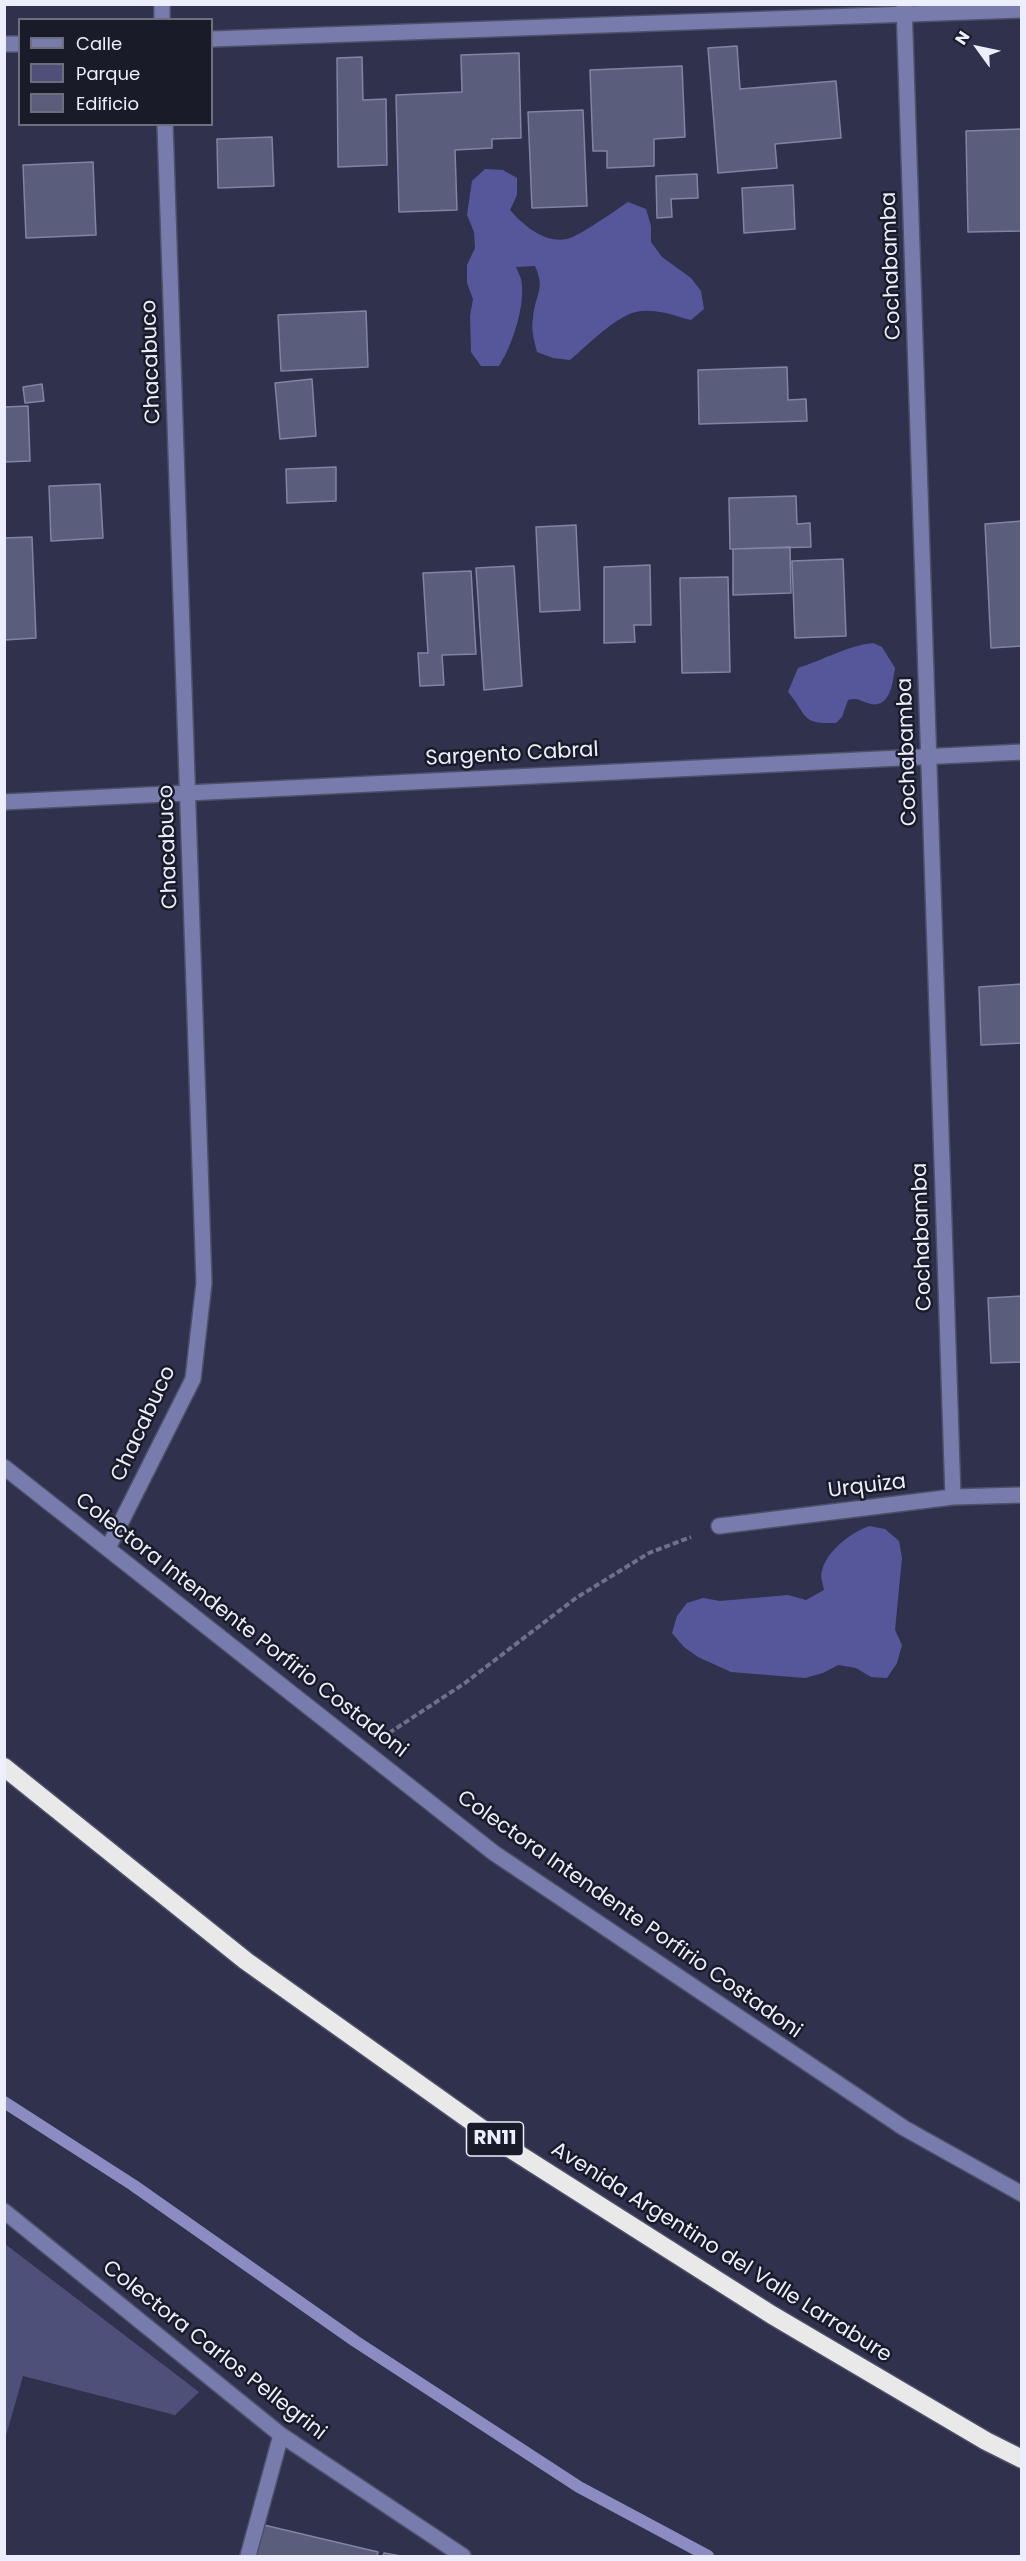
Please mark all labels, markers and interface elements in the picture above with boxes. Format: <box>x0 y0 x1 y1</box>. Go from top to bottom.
legend <box>18 18 213 126</box>
north arrow <box>948 18 1008 78</box>
text: N <box>950 27 975 49</box>
text: Calle <box>76 31 122 56</box>
text: Parque <box>76 61 140 86</box>
text: Edificio <box>76 91 139 116</box>
street label: Cochabamba <box>877 191 907 341</box>
street label: Chacabuco <box>137 299 167 425</box>
street label: Cochabamba <box>893 677 923 827</box>
street label: Sargento Cabral <box>425 738 599 772</box>
street label: Chacabuco <box>154 784 184 910</box>
street label: Cochabamba <box>908 1162 938 1312</box>
street label: Chacabuco <box>106 1362 182 1486</box>
street label: Urquiza <box>826 1470 908 1504</box>
street label: Colectora Intendente Porfirio Costadoni <box>70 1488 412 1764</box>
street label: Colectora Intendente Porfirio Costadoni <box>452 1786 806 2044</box>
road number: RN11 <box>466 2122 524 2156</box>
street label: Avenida Argentino del Valle Larrabure <box>546 2137 896 2369</box>
street label: Colectora Carlos Pellegrini <box>97 2256 331 2446</box>

